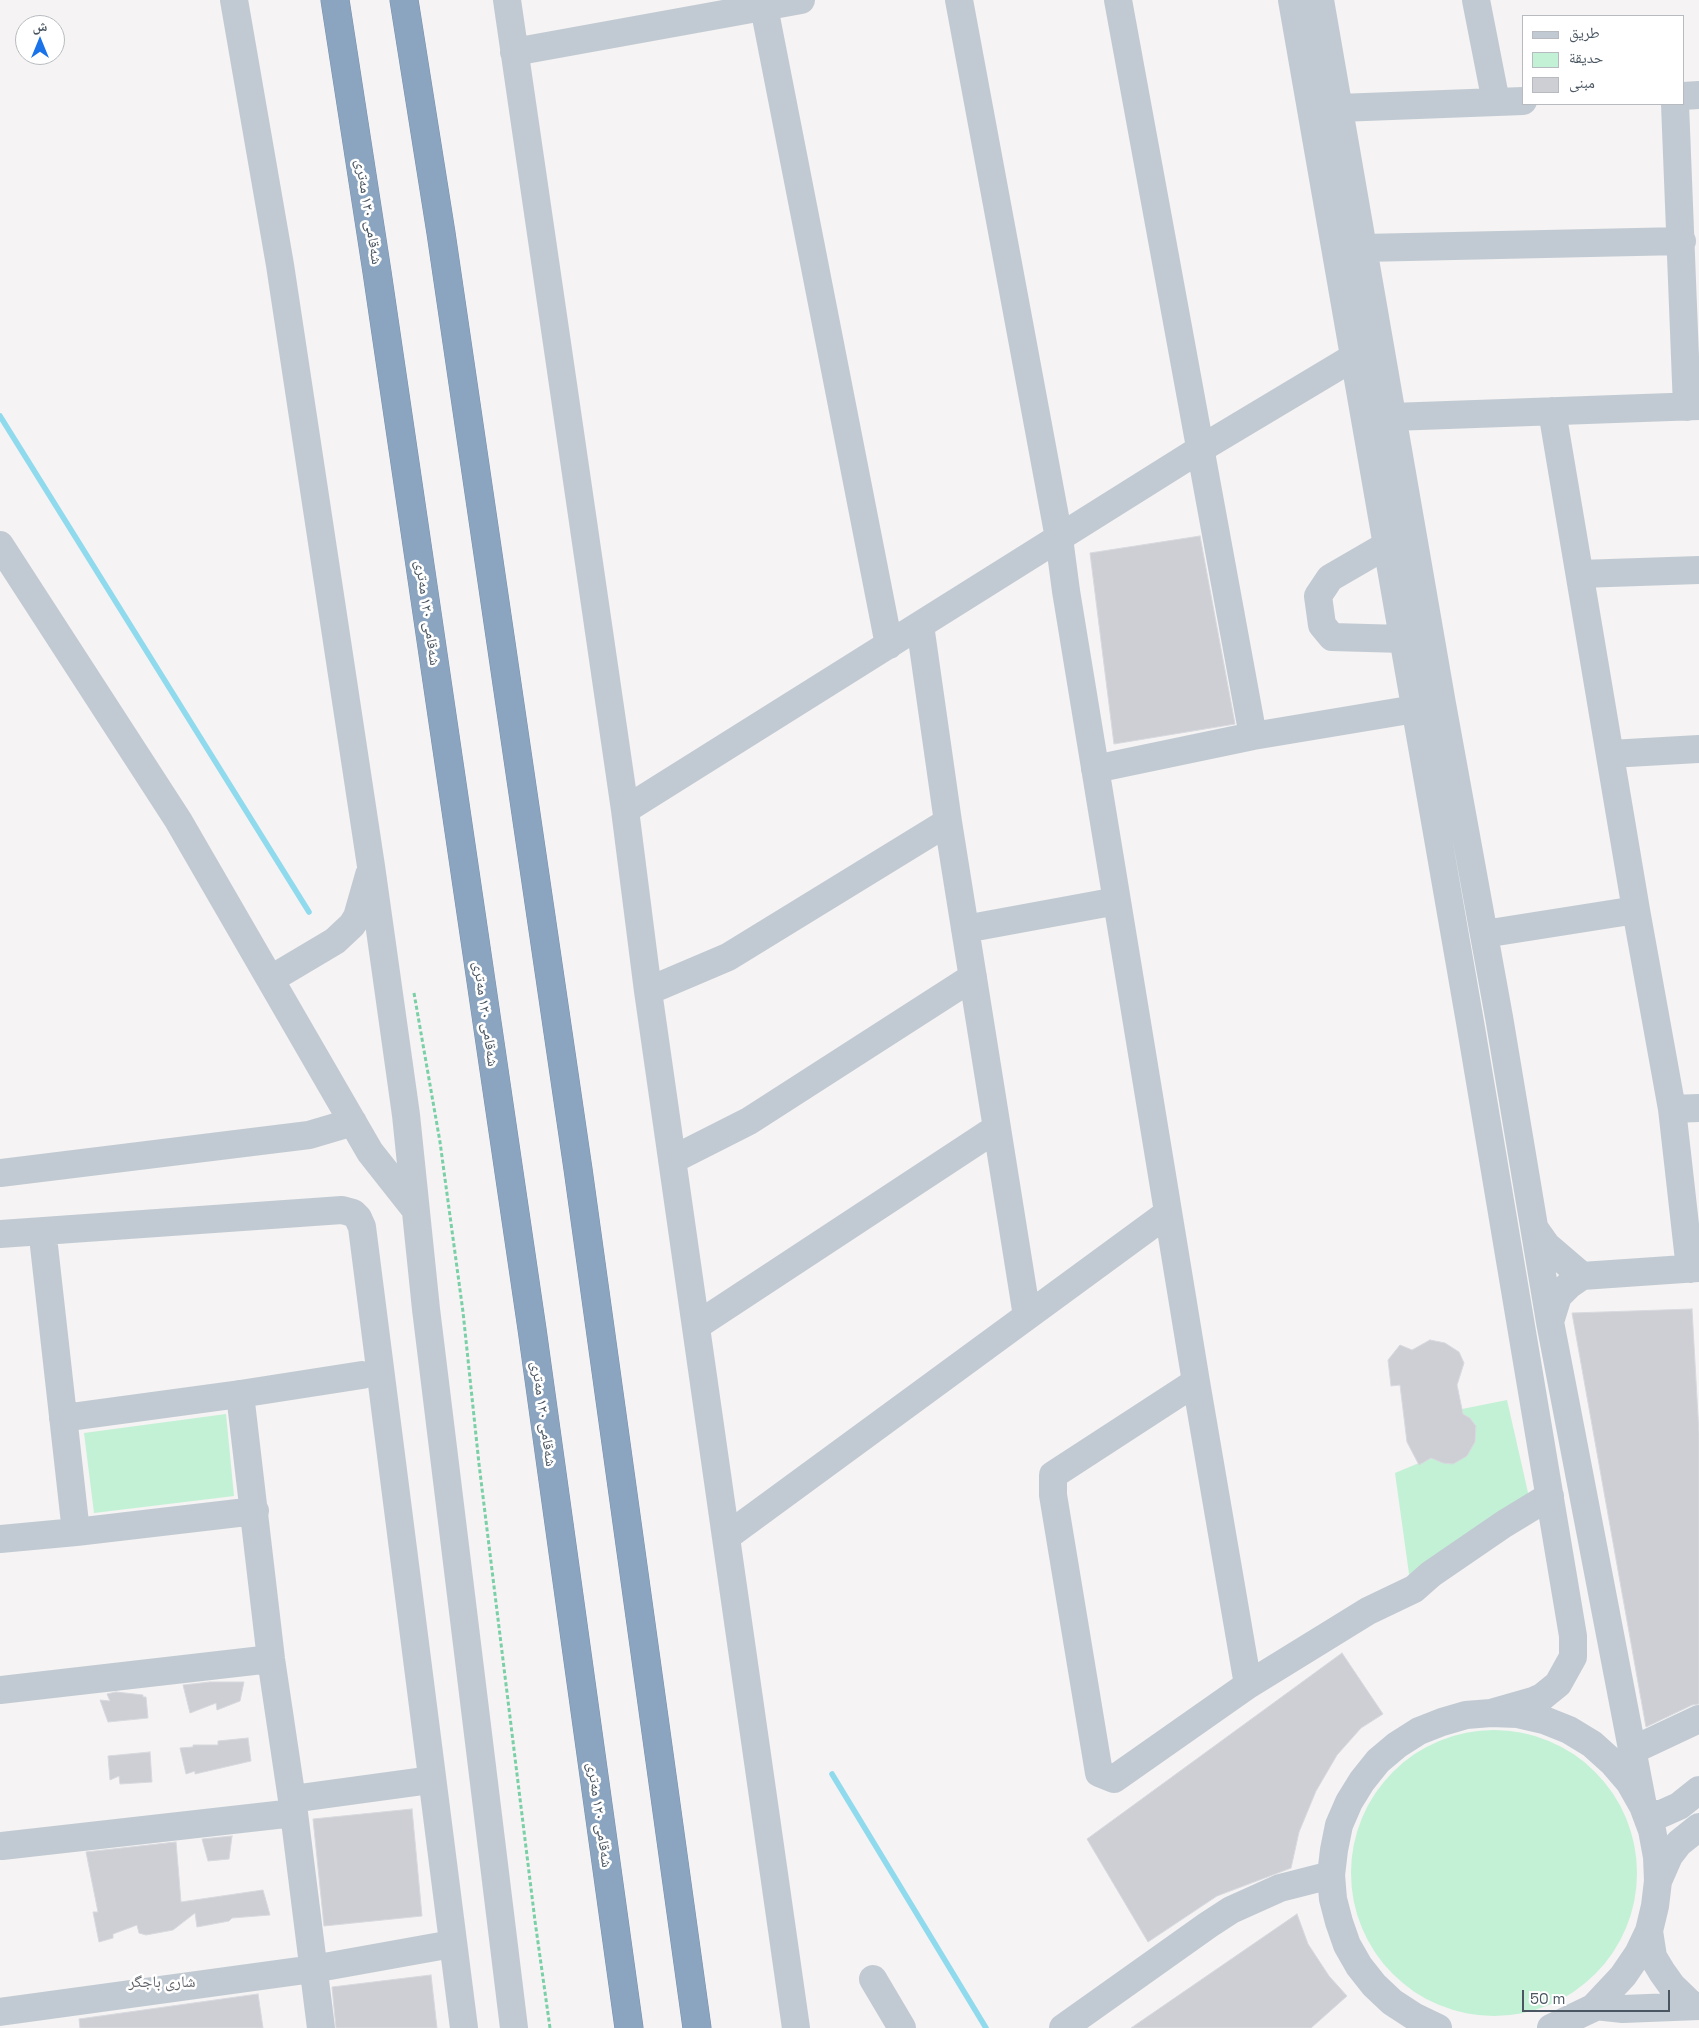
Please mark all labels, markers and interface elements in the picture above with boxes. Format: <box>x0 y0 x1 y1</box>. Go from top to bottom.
north arrow <box>15 15 65 65</box>
legend <box>1522 15 1684 105</box>
text: ش <box>33 17 47 35</box>
text: طريق <box>1569 23 1600 42</box>
text: حديقة <box>1569 48 1603 67</box>
text: مبنى <box>1569 73 1595 92</box>
street label: شەقامی ١٢٠ مەتری <box>351 158 385 266</box>
street label: شەقامی ١٢٠ مەتری <box>411 559 443 667</box>
street label: شەقامی ١٢٠ مەتری <box>469 960 501 1068</box>
street label: شەقامی ١٢٠ مەتری <box>527 1360 559 1468</box>
street label: شەقامی ١٢٠ مەتری <box>583 1761 615 1869</box>
district label: شاری باجگر <box>128 1973 196 1993</box>
scale bar <box>1524 1980 1672 2012</box>
text: 50 m <box>1530 1989 1565 2008</box>

